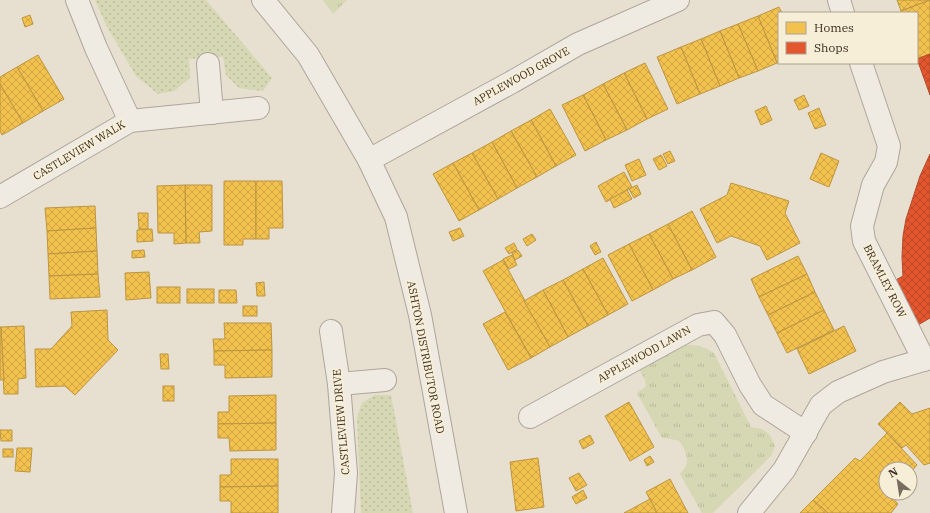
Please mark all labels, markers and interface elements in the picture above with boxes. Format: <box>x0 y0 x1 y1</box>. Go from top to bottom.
legend <box>778 12 918 64</box>
text: Homes <box>814 20 854 35</box>
text: Shops <box>814 40 849 55</box>
street label: APPLEWOOD GROVE <box>470 44 572 108</box>
street label: CASTLEVIEW WALK <box>30 117 128 183</box>
street label: BRAMLEY ROW <box>860 242 910 320</box>
street label: ASHTON DISTRIBUTOR ROAD <box>404 279 448 435</box>
street label: APPLEWOOD LAWN <box>595 322 693 385</box>
street label: CASTLEVIEW DRIVE <box>329 369 353 475</box>
north arrow <box>878 461 918 501</box>
text: N <box>886 464 901 481</box>

